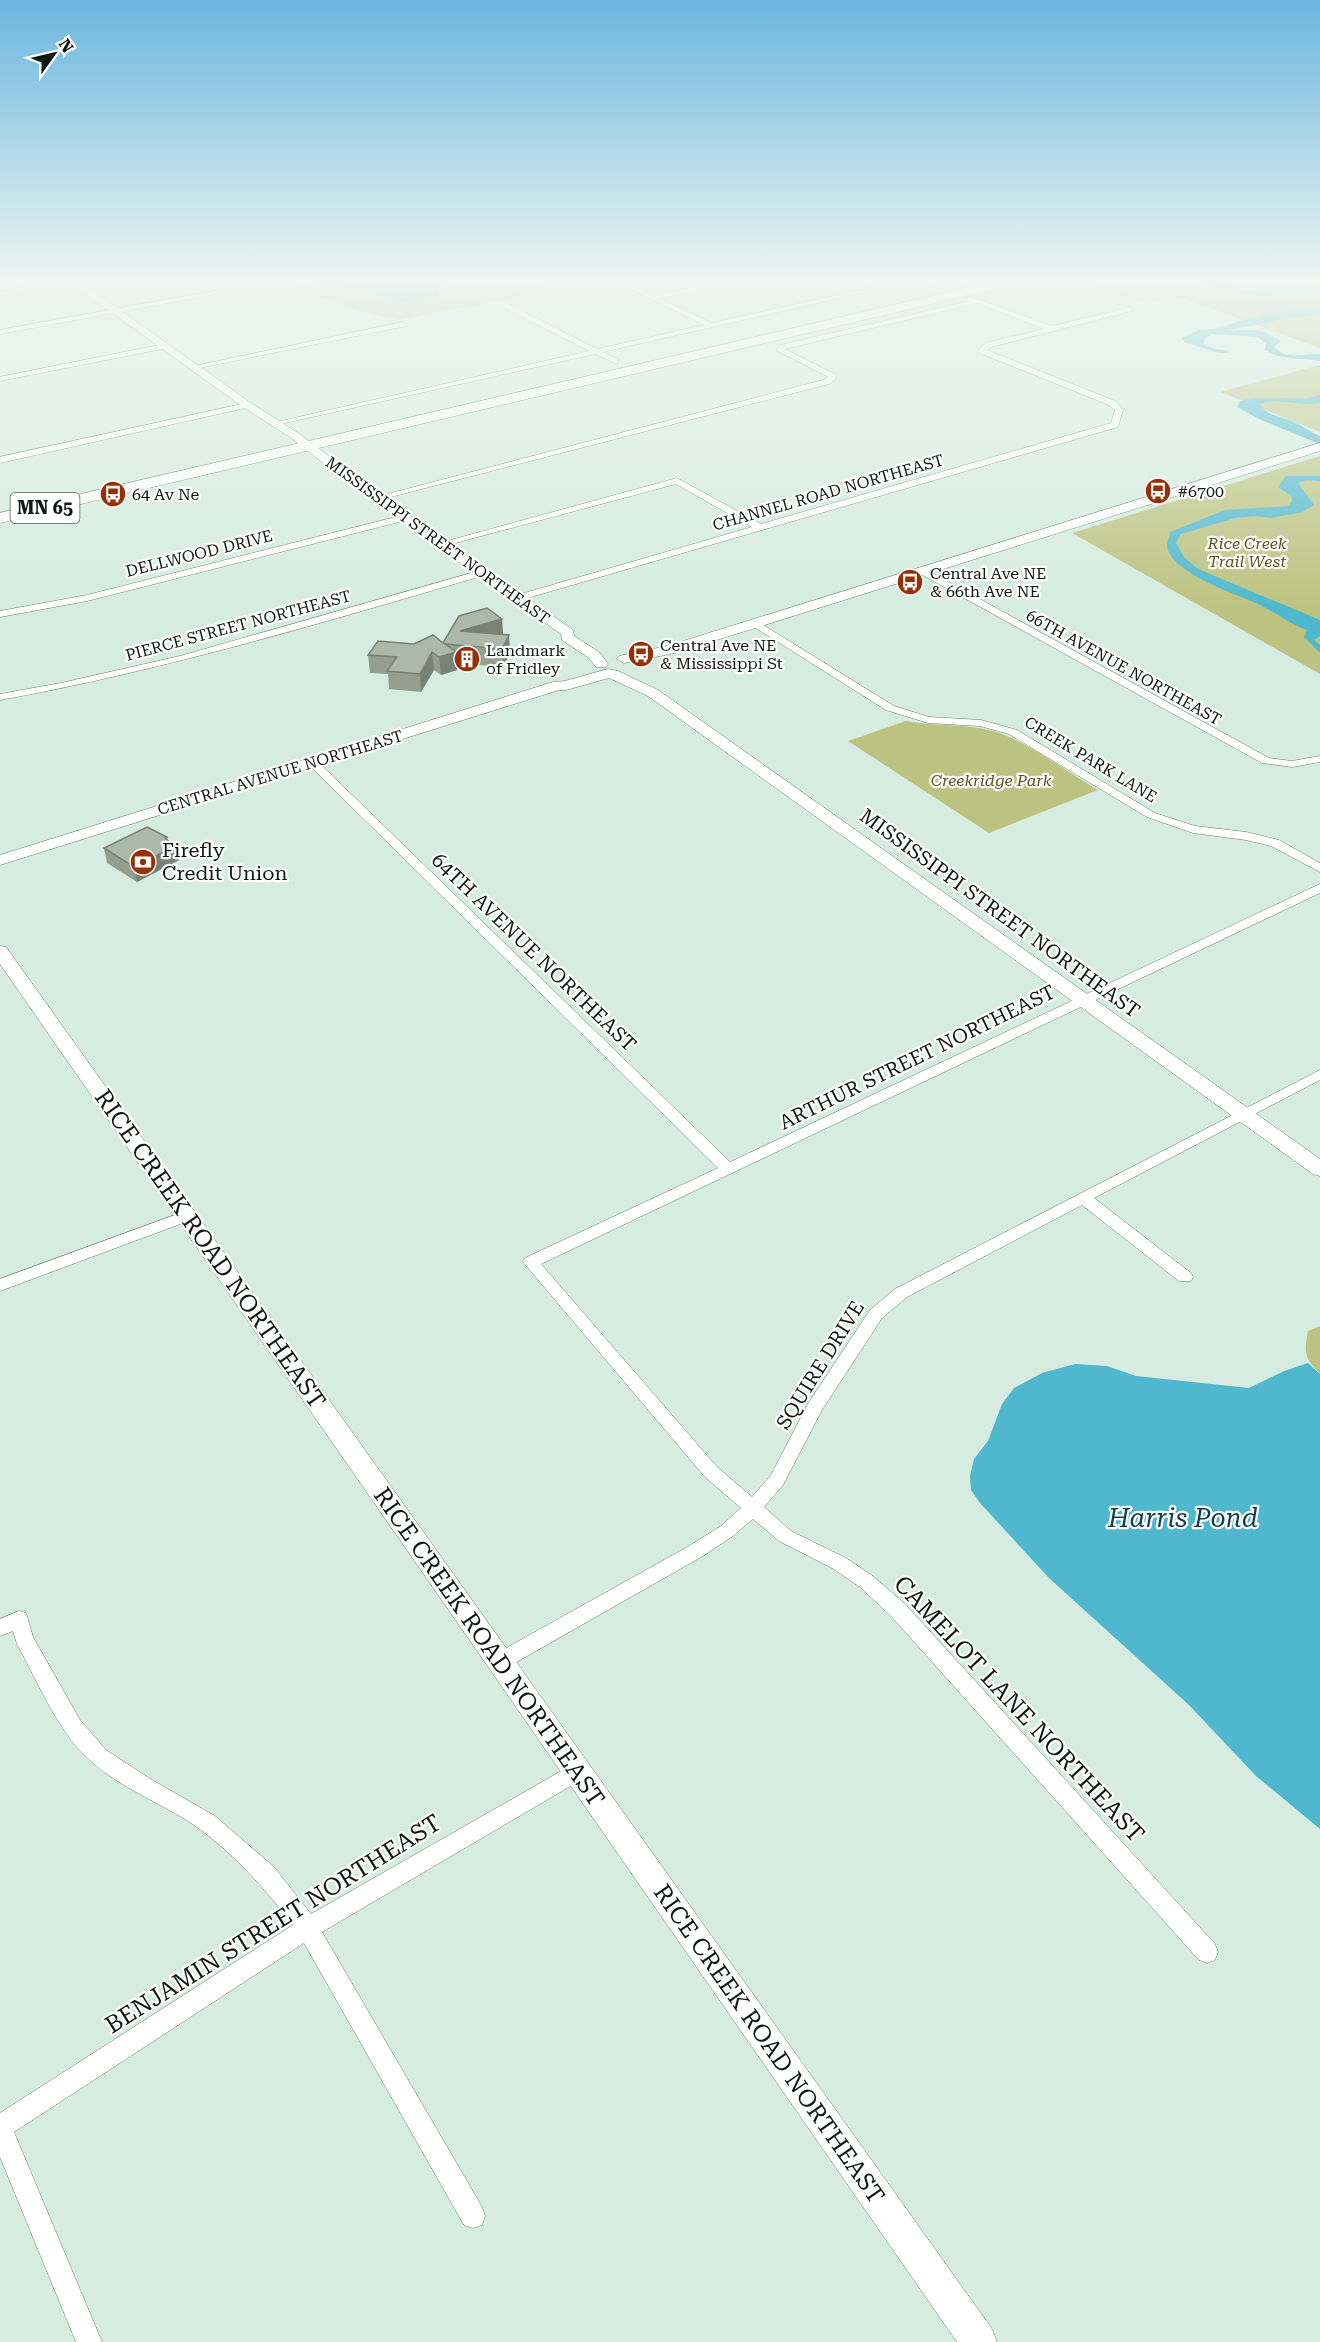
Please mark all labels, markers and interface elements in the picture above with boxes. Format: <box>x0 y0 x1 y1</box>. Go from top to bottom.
north arrow <box>24 24 84 84</box>
text: N <box>55 35 77 56</box>
street label: CHANNEL ROAD NORTHEAST <box>710 450 946 535</box>
street label: MISSISSIPPI STREET NORTHEAST <box>322 453 554 628</box>
bus stop icon: #6700 <box>1143 476 1173 506</box>
bus stop icon: 64 Av Ne <box>98 479 128 509</box>
place label: #6700 <box>1178 482 1224 501</box>
place label: 64 Av Ne <box>132 485 200 504</box>
road number: MN 65 <box>10 493 80 523</box>
street label: DELLWOOD DRIVE <box>124 526 275 581</box>
park label: Rice Creek Trail West <box>1206 534 1287 571</box>
place label: Central Ave NE & 66th Ave NE <box>930 564 1046 601</box>
bus stop icon: Central Ave NE & 66th Ave NE <box>895 567 925 597</box>
street label: PIERCE STREET NORTHEAST <box>123 586 353 665</box>
street label: 66TH AVENUE NORTHEAST <box>1023 606 1225 729</box>
place label: Central Ave NE & Mississippi St <box>660 636 783 673</box>
bus stop icon: Central Ave NE & Mississippi St <box>626 639 656 669</box>
place label: Landmark of Fridley <box>486 641 565 678</box>
building icon: Landmark of Fridley <box>452 644 482 674</box>
street label: CREEK PARK LANE <box>1021 712 1160 806</box>
street label: CENTRAL AVENUE NORTHEAST <box>155 726 406 819</box>
park label: Creekridge Park <box>931 771 1052 790</box>
street label: MISSISSIPPI STREET NORTHEAST <box>855 803 1145 1023</box>
place label: Firefly Credit Union <box>162 838 287 885</box>
bank icon: Firefly Credit Union <box>128 847 158 877</box>
street label: 64TH AVENUE NORTHEAST <box>427 848 641 1056</box>
street label: ARTHUR STREET NORTHEAST <box>775 980 1059 1134</box>
street label: RICE CREEK ROAD NORTHEAST <box>89 1084 331 1414</box>
street label: SQUIRE DRIVE <box>771 1296 869 1434</box>
street label: RICE CREEK ROAD NORTHEAST <box>368 1482 610 1812</box>
water label: Harris Pond <box>1107 1503 1258 1533</box>
street label: CAMELOT LANE NORTHEAST <box>888 1570 1150 1848</box>
street label: BENJAMIN STREET NORTHEAST <box>100 1809 446 2039</box>
street label: RICE CREEK ROAD NORTHEAST <box>648 1879 890 2209</box>

